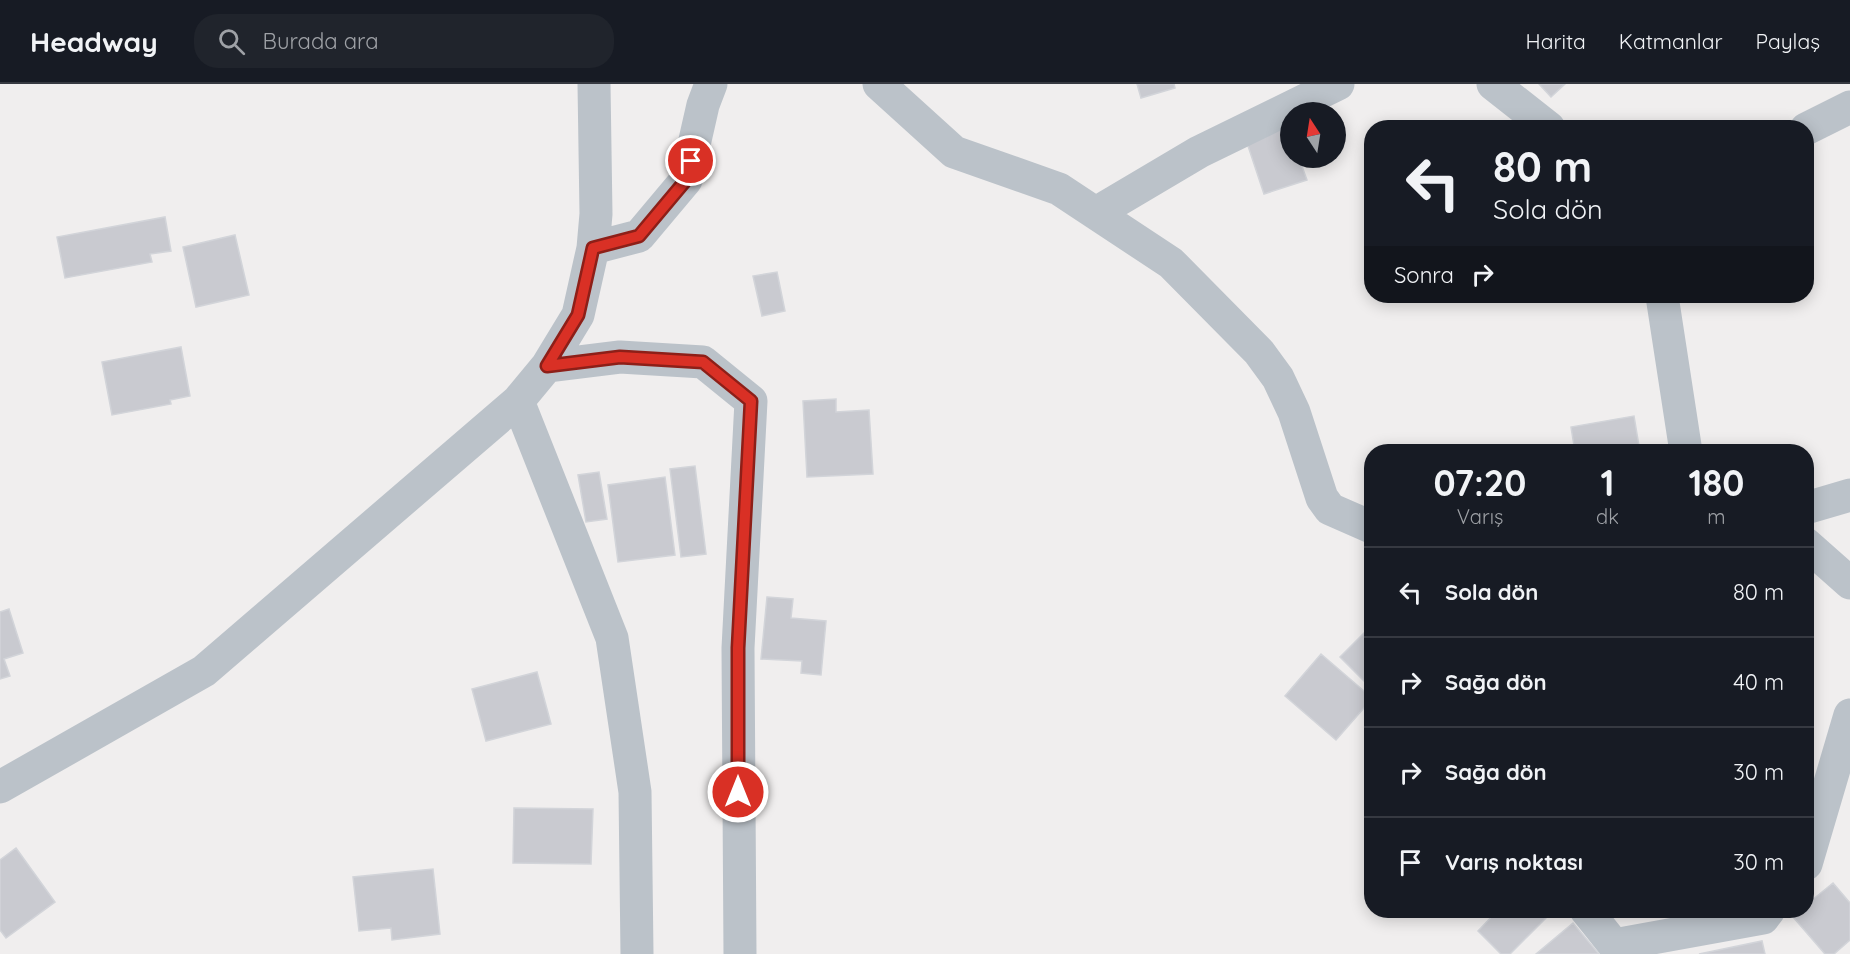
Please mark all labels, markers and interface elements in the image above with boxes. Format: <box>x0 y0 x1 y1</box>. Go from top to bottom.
search box <box>194 14 614 68</box>
text: Headway <box>30 24 158 59</box>
icon: search <box>215 25 248 58</box>
text: Burada ara <box>263 27 379 55</box>
text: Harita <box>1526 28 1586 54</box>
text: Katmanlar <box>1619 28 1723 54</box>
text: Paylaş <box>1756 28 1820 54</box>
north arrow <box>1280 102 1346 168</box>
map controls <box>1280 102 1346 168</box>
pin <box>665 135 716 186</box>
text: 80 m <box>1493 140 1592 193</box>
icon: arrive <box>674 144 707 177</box>
icon: left <box>1394 144 1472 222</box>
text: Sola dön <box>1493 192 1603 226</box>
icon: right <box>1466 258 1499 291</box>
text: Sonra <box>1394 261 1454 289</box>
text: 07:20 <box>1434 460 1526 505</box>
text: 1 <box>1600 460 1615 505</box>
text: 180 <box>1689 460 1744 505</box>
text: Varış <box>1457 504 1503 529</box>
text: dk <box>1596 504 1619 529</box>
text: m <box>1707 504 1726 529</box>
icon: left <box>1394 576 1427 609</box>
text: Sola dön <box>1445 578 1538 606</box>
text: 80 m <box>1733 578 1784 606</box>
icon: right <box>1394 666 1427 699</box>
text: Sağa dön <box>1445 668 1547 696</box>
text: 40 m <box>1733 668 1784 696</box>
icon: right <box>1394 756 1427 789</box>
text: Sağa dön <box>1445 758 1547 786</box>
text: 30 m <box>1733 758 1784 786</box>
position arrow <box>706 760 770 824</box>
icon: arrive <box>1394 846 1427 879</box>
text: Varış noktası <box>1445 848 1583 876</box>
text: 30 m <box>1733 848 1784 876</box>

